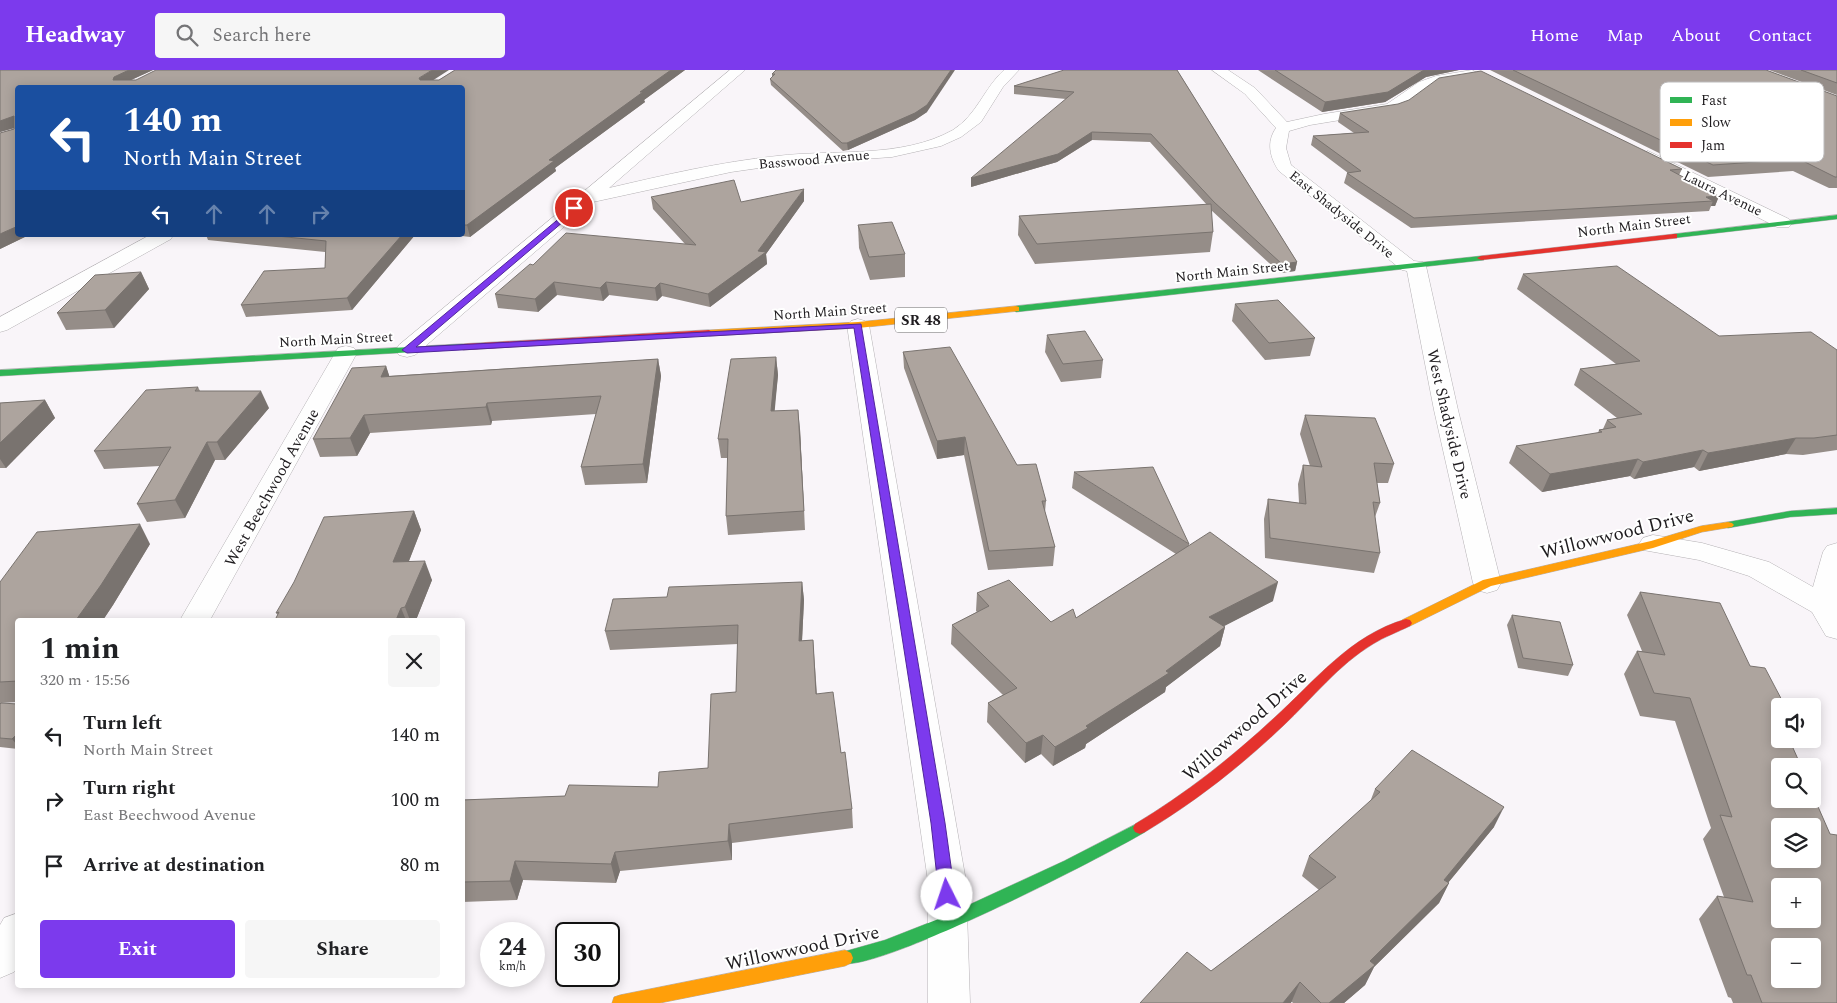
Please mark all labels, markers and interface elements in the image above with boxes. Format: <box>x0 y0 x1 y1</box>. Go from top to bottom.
search box <box>155 13 505 58</box>
text: Headway <box>25 17 125 53</box>
icon: search <box>173 21 201 49</box>
text: Search here <box>213 21 311 50</box>
text: Home <box>1530 22 1579 49</box>
text: Map <box>1607 22 1643 49</box>
text: About <box>1671 22 1721 49</box>
text: Contact <box>1749 22 1812 49</box>
legend <box>1660 82 1824 162</box>
text: Fast <box>1701 90 1727 111</box>
text: 140 m <box>123 94 222 147</box>
icon: left <box>40 105 105 170</box>
text: Slow <box>1701 112 1731 133</box>
text: Jam <box>1701 135 1725 156</box>
text: North Main Street <box>123 142 302 175</box>
street label: Basswood Avenue <box>758 144 871 175</box>
street label: East Shadyside Drive <box>1285 165 1399 264</box>
street label: Laura Avenue <box>1680 165 1766 222</box>
pin <box>553 187 595 229</box>
icon: arrive <box>560 194 588 222</box>
icon: left <box>147 200 175 228</box>
icon: ahead <box>200 200 228 228</box>
icon: ahead <box>253 200 281 228</box>
icon: right <box>306 200 334 228</box>
street label: North Main Street <box>1576 208 1692 243</box>
street label: North Main Street <box>1174 255 1290 288</box>
street label: North Main Street <box>772 297 888 326</box>
road number: SR 48 <box>895 308 947 332</box>
street label: North Main Street <box>279 326 394 353</box>
street label: West Shadyside Drive <box>1420 347 1478 502</box>
street label: West Beechwood Avenue <box>218 404 325 571</box>
street label: Willowwood Drive <box>1538 501 1697 568</box>
text: 1 min <box>40 626 120 672</box>
button: close <box>388 635 440 687</box>
street label: Willowwood Drive <box>1176 664 1314 789</box>
text: 320 m · 15:56 <box>40 668 130 692</box>
map controls <box>1771 698 1821 988</box>
button: sound <box>1771 698 1821 748</box>
text: Turn left <box>83 709 162 738</box>
text: 140 m <box>390 721 440 750</box>
icon: left <box>40 722 68 750</box>
text: North Main Street <box>83 738 213 762</box>
button: search <box>1771 758 1821 808</box>
text: Turn right <box>83 774 176 803</box>
text: 100 m <box>390 786 440 815</box>
icon: right <box>40 787 68 815</box>
text: East Beechwood Avenue <box>83 803 256 827</box>
button: layers <box>1771 818 1821 868</box>
text: Arrive at destination <box>83 851 265 880</box>
text: 80 m <box>400 851 440 880</box>
icon: arrive <box>40 852 68 880</box>
position arrow <box>920 868 972 920</box>
button: + <box>1771 878 1821 928</box>
street label: Willowwood Drive <box>722 918 882 979</box>
button: Exit <box>40 920 235 978</box>
button: Share <box>245 920 440 978</box>
speed limit sign: 30 <box>555 922 620 987</box>
text: 24 <box>498 929 527 967</box>
button: − <box>1771 938 1821 988</box>
text: km/h <box>499 957 526 976</box>

